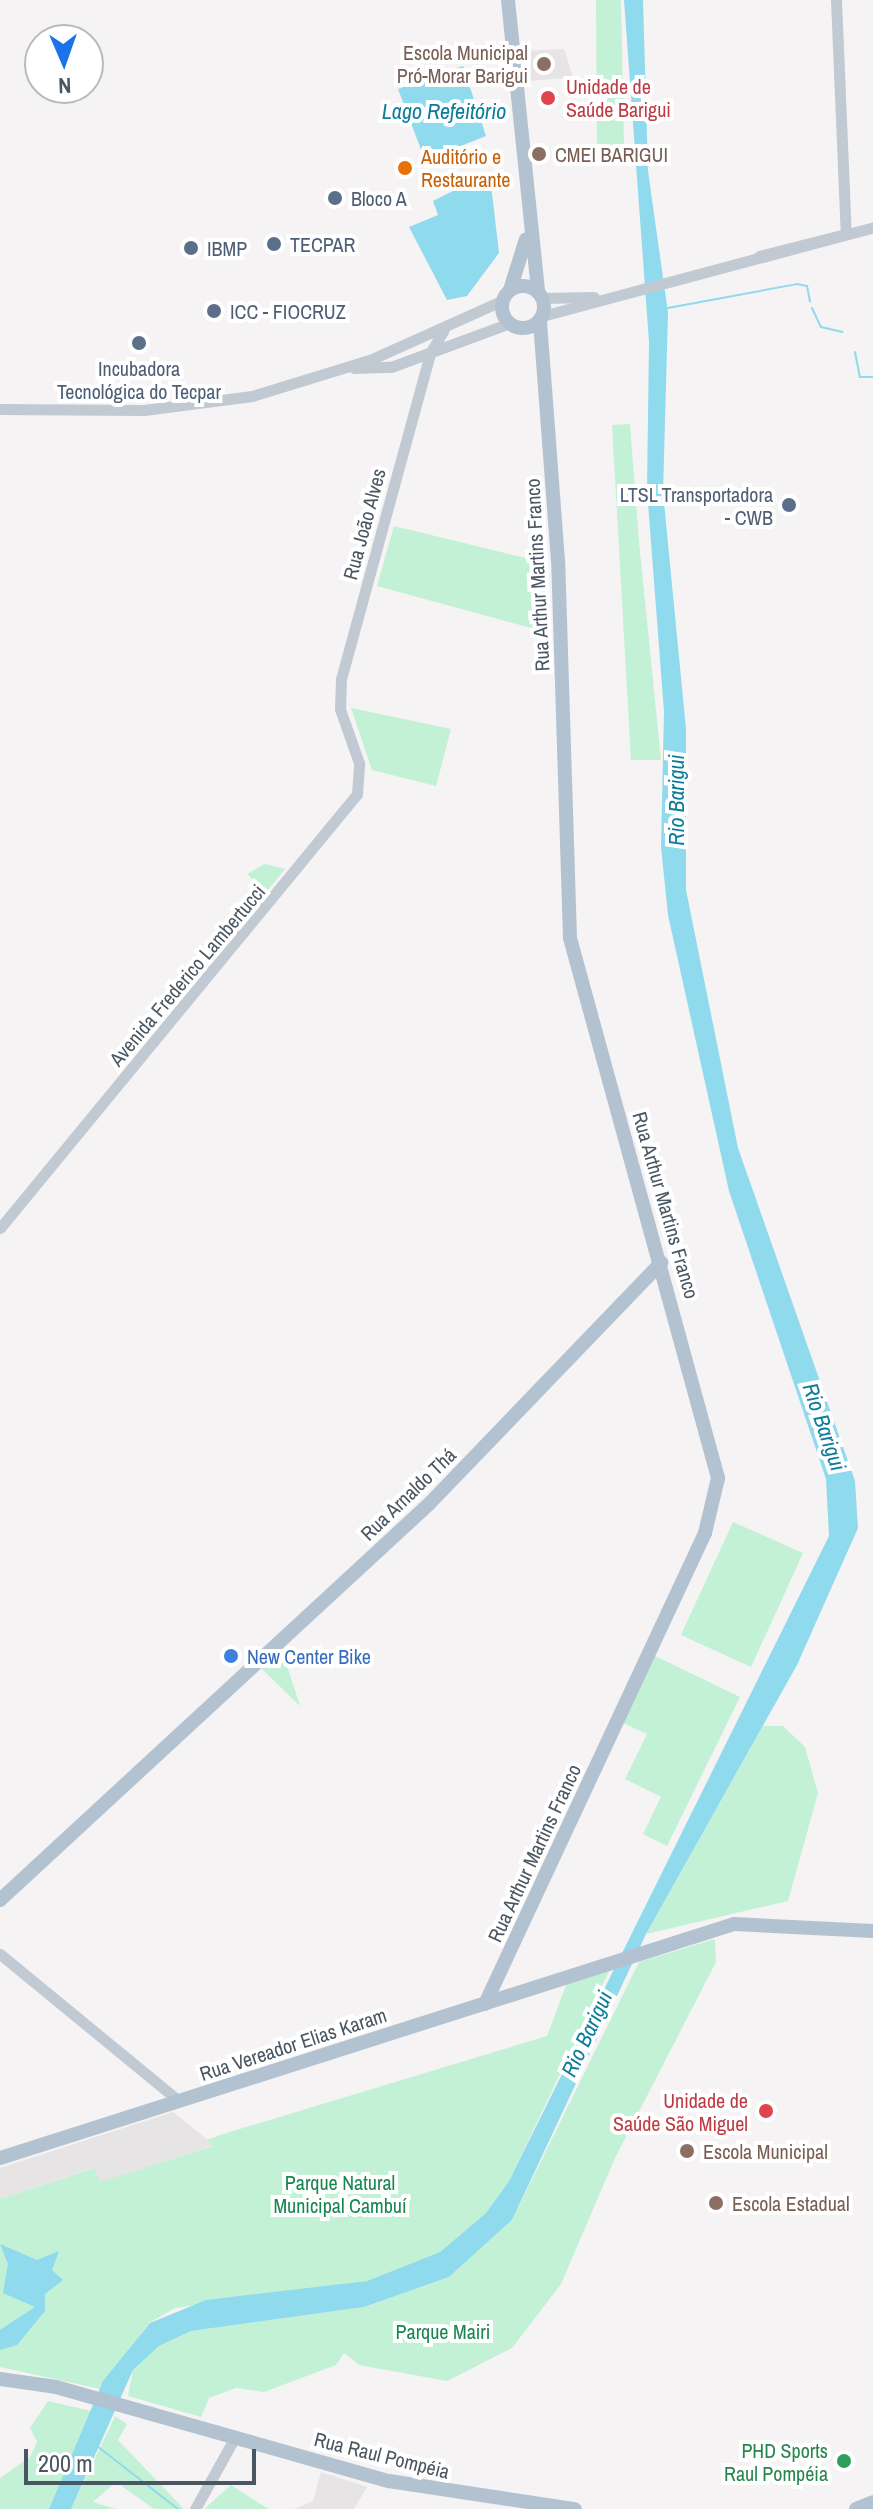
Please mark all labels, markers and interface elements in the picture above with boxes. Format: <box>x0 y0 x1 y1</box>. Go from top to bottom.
north arrow <box>24 24 104 104</box>
place label: Escola Municipal Pró-Morar Barigui <box>397 40 528 87</box>
marker: Escola Municipal Pró-Morar Barigui <box>535 55 553 73</box>
text: N <box>58 71 72 101</box>
place label: Unidade de Saúde Barigui <box>566 74 671 121</box>
marker: Unidade de Saúde Barigui <box>537 87 559 109</box>
water label: Lago Refeitório <box>382 99 506 125</box>
place label: CMEI BARIGUI <box>555 142 668 166</box>
place label: Auditório e Restaurante <box>421 144 510 191</box>
marker: CMEI BARIGUI <box>530 145 548 163</box>
marker: Auditório e Restaurante <box>396 159 414 177</box>
place label: Bloco A <box>351 186 408 210</box>
marker: Bloco A <box>326 189 344 207</box>
place label: TECPAR <box>290 232 355 256</box>
marker: TECPAR <box>265 235 283 253</box>
place label: IBMP <box>207 236 247 260</box>
marker: IBMP <box>182 239 200 257</box>
place label: ICC - FIOCRUZ <box>230 299 346 323</box>
marker: ICC - FIOCRUZ <box>205 302 223 320</box>
marker: Incubadora Tecnológica do Tecpar <box>130 334 148 352</box>
place label: Incubadora Tecnológica do Tecpar <box>57 356 221 403</box>
street label: Rua João Alves <box>338 465 390 583</box>
street label: Rua Arthur Martins Franco <box>520 477 554 673</box>
place label: LTSL Transportadora - CWB <box>619 482 773 529</box>
marker: LTSL Transportadora - CWB <box>780 496 798 514</box>
water label: Rio Barigui <box>664 754 690 846</box>
street label: Avenida Frederico Lambertucci <box>104 879 270 1071</box>
street label: Rua Arthur Martins Franco <box>628 1108 704 1302</box>
water label: Rio Barigui <box>797 1380 851 1474</box>
street label: Rua Arnaldo Thá <box>355 1442 461 1546</box>
place label: New Center Bike <box>247 1644 371 1668</box>
marker: New Center Bike <box>222 1647 240 1665</box>
street label: Rua Arthur Martins Franco <box>482 1760 586 1946</box>
water label: Rio Barigui <box>556 1987 618 2081</box>
street label: Rua Vereador Elias Karam <box>197 2002 389 2086</box>
place label: Unidade de Saúde São Miguel <box>613 2088 748 2135</box>
marker: Unidade de Saúde São Miguel <box>755 2100 777 2122</box>
place label: Escola Municipal <box>703 2139 828 2163</box>
marker: Escola Municipal <box>678 2142 696 2160</box>
park label: Parque Natural Municipal Cambuí <box>273 2170 407 2217</box>
place label: Escola Estadual <box>732 2191 850 2215</box>
marker: Escola Estadual <box>707 2194 725 2212</box>
park label: Parque Mairi <box>396 2319 490 2343</box>
street label: Rua Raul Pompéia <box>312 2427 452 2483</box>
scale bar <box>28 2433 260 2483</box>
place label: PHD Sports Raul Pompéia <box>724 2438 828 2485</box>
text: 200 m <box>38 2447 93 2479</box>
marker: PHD Sports Raul Pompéia <box>835 2452 853 2470</box>

